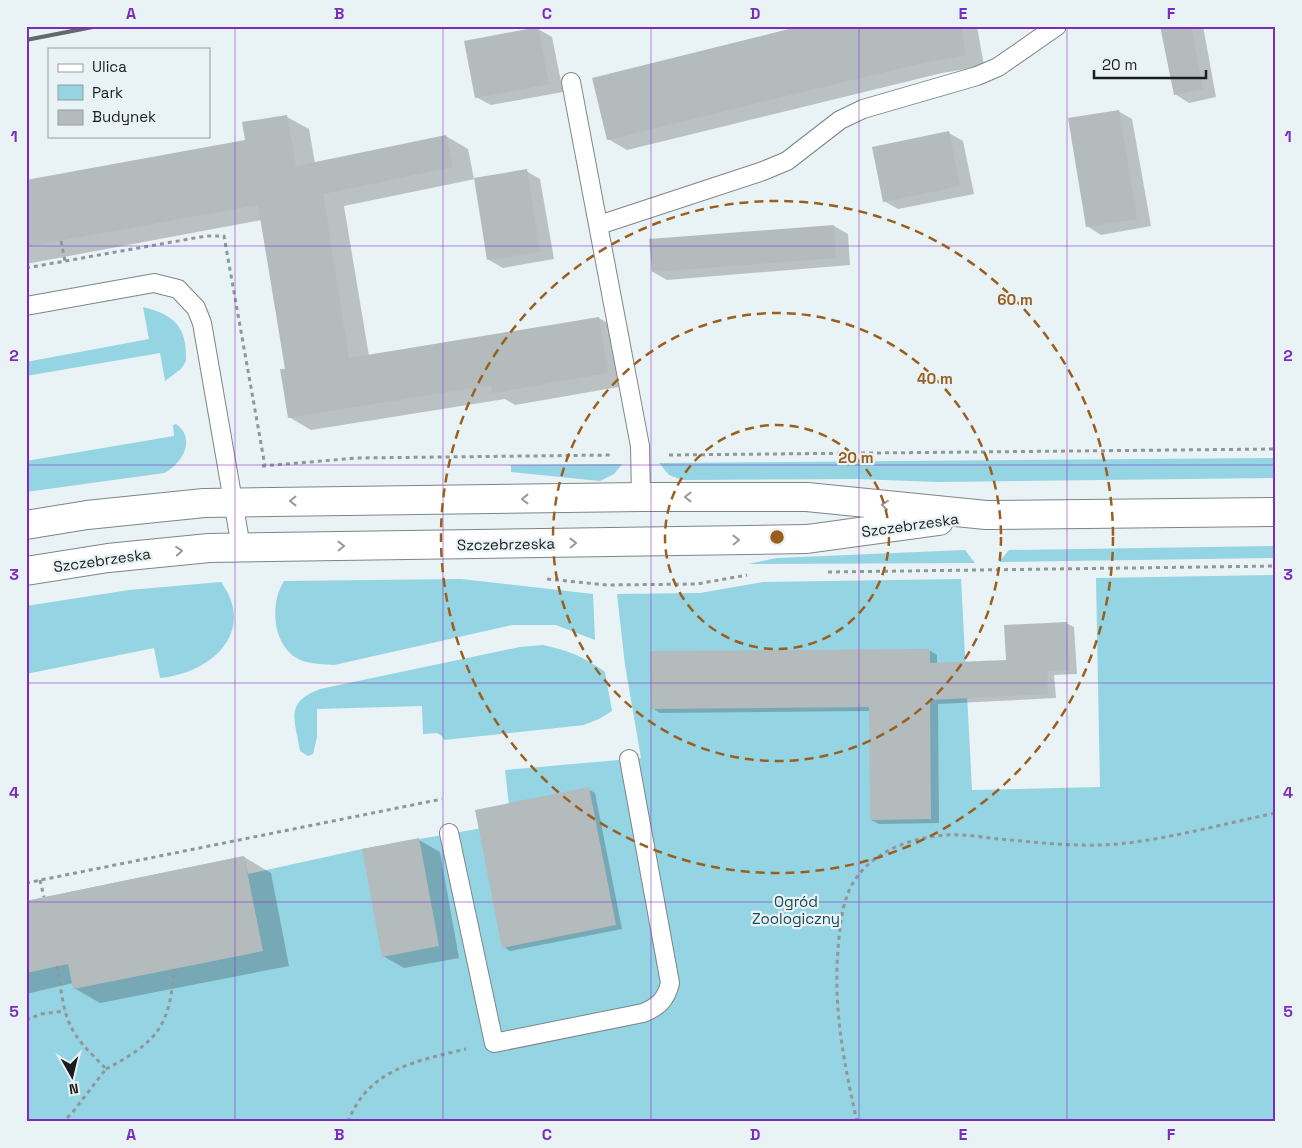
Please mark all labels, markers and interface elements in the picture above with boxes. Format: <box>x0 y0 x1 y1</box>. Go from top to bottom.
text: A <box>126 3 136 24</box>
text: B <box>334 3 344 24</box>
text: C <box>542 3 552 24</box>
text: D <box>750 3 760 24</box>
text: E <box>959 3 968 24</box>
text: F <box>1167 3 1176 24</box>
legend <box>48 48 210 138</box>
scale bar <box>1094 48 1207 80</box>
text: 20 m <box>1102 55 1137 74</box>
text: Ulica <box>92 57 127 76</box>
text: Park <box>92 83 123 102</box>
text: Budynek <box>92 107 156 126</box>
text: 1 <box>10 126 18 147</box>
text: 1 <box>1284 126 1292 147</box>
text: 60 m <box>997 290 1033 309</box>
text: 2 <box>9 345 19 366</box>
text: 2 <box>1283 345 1293 366</box>
text: 40 m <box>917 369 953 388</box>
text: 20 m <box>838 448 874 467</box>
one-way arrow <box>684 492 692 502</box>
one-way arrow <box>521 494 529 504</box>
one-way arrow <box>289 496 296 506</box>
one-way arrow <box>881 500 889 511</box>
street label: Szczebrzeska <box>860 509 960 541</box>
centre of rings <box>768 528 786 546</box>
street label: Szczebrzeska <box>457 534 556 554</box>
one-way arrow <box>732 535 740 545</box>
one-way arrow <box>570 537 578 548</box>
one-way arrow <box>338 541 345 551</box>
street label: Szczebrzeska <box>52 544 152 576</box>
one-way arrow <box>175 545 183 556</box>
text: 3 <box>9 564 19 585</box>
text: 3 <box>1283 564 1293 585</box>
text: 4 <box>9 782 19 803</box>
text: 4 <box>1283 782 1293 803</box>
park label: Ogród Zoologiczny <box>752 892 840 928</box>
text: 5 <box>9 1001 19 1022</box>
text: 5 <box>1283 1001 1293 1022</box>
north arrow <box>48 1050 98 1100</box>
text: N <box>68 1079 80 1098</box>
text: A <box>126 1124 136 1145</box>
text: B <box>334 1124 344 1145</box>
text: C <box>542 1124 552 1145</box>
text: D <box>750 1124 760 1145</box>
text: E <box>959 1124 968 1145</box>
text: F <box>1167 1124 1176 1145</box>

